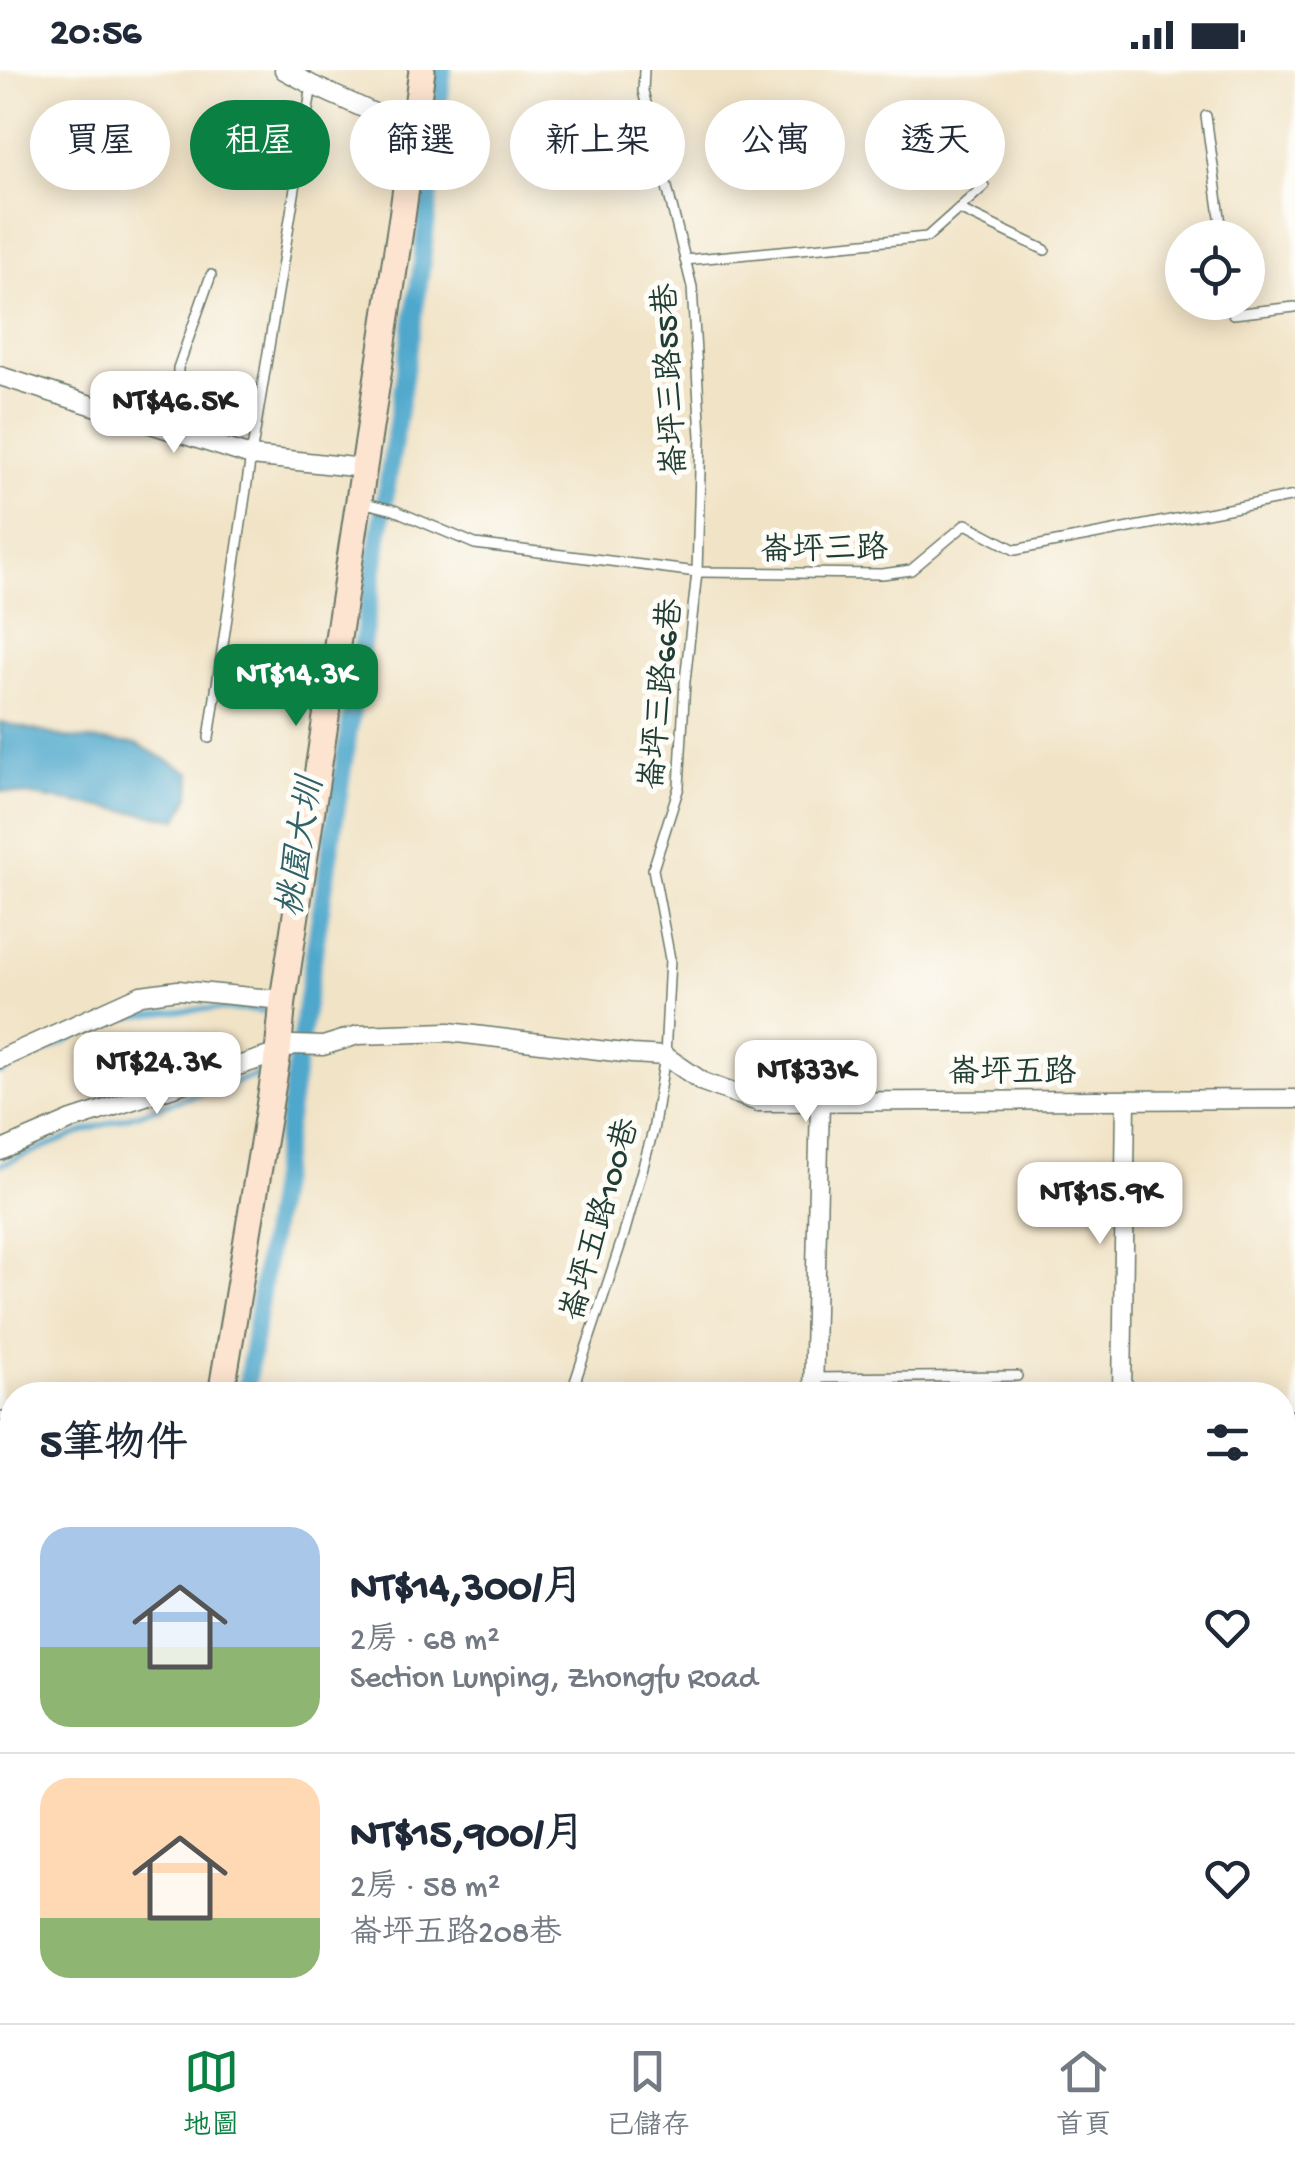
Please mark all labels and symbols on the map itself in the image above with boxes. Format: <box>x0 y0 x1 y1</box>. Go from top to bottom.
street label: 崙坪三路55巷 <box>647 282 697 478</box>
pin: NT$46.5K <box>71 371 277 456</box>
street label: 崙坪三路 <box>760 530 888 572</box>
street label: 崙坪三路66巷 <box>633 597 693 792</box>
pin: NT$14.3K <box>193 644 399 729</box>
water label: 桃園大圳 <box>270 771 335 920</box>
pin: NT$24.3K <box>54 1032 260 1117</box>
pin: NT$33K <box>725 1040 887 1125</box>
street label: 崙坪五路 <box>948 1054 1076 1094</box>
street label: 崙坪五路100巷 <box>554 1114 650 1326</box>
pin: NT$15.9K <box>997 1162 1203 1247</box>

